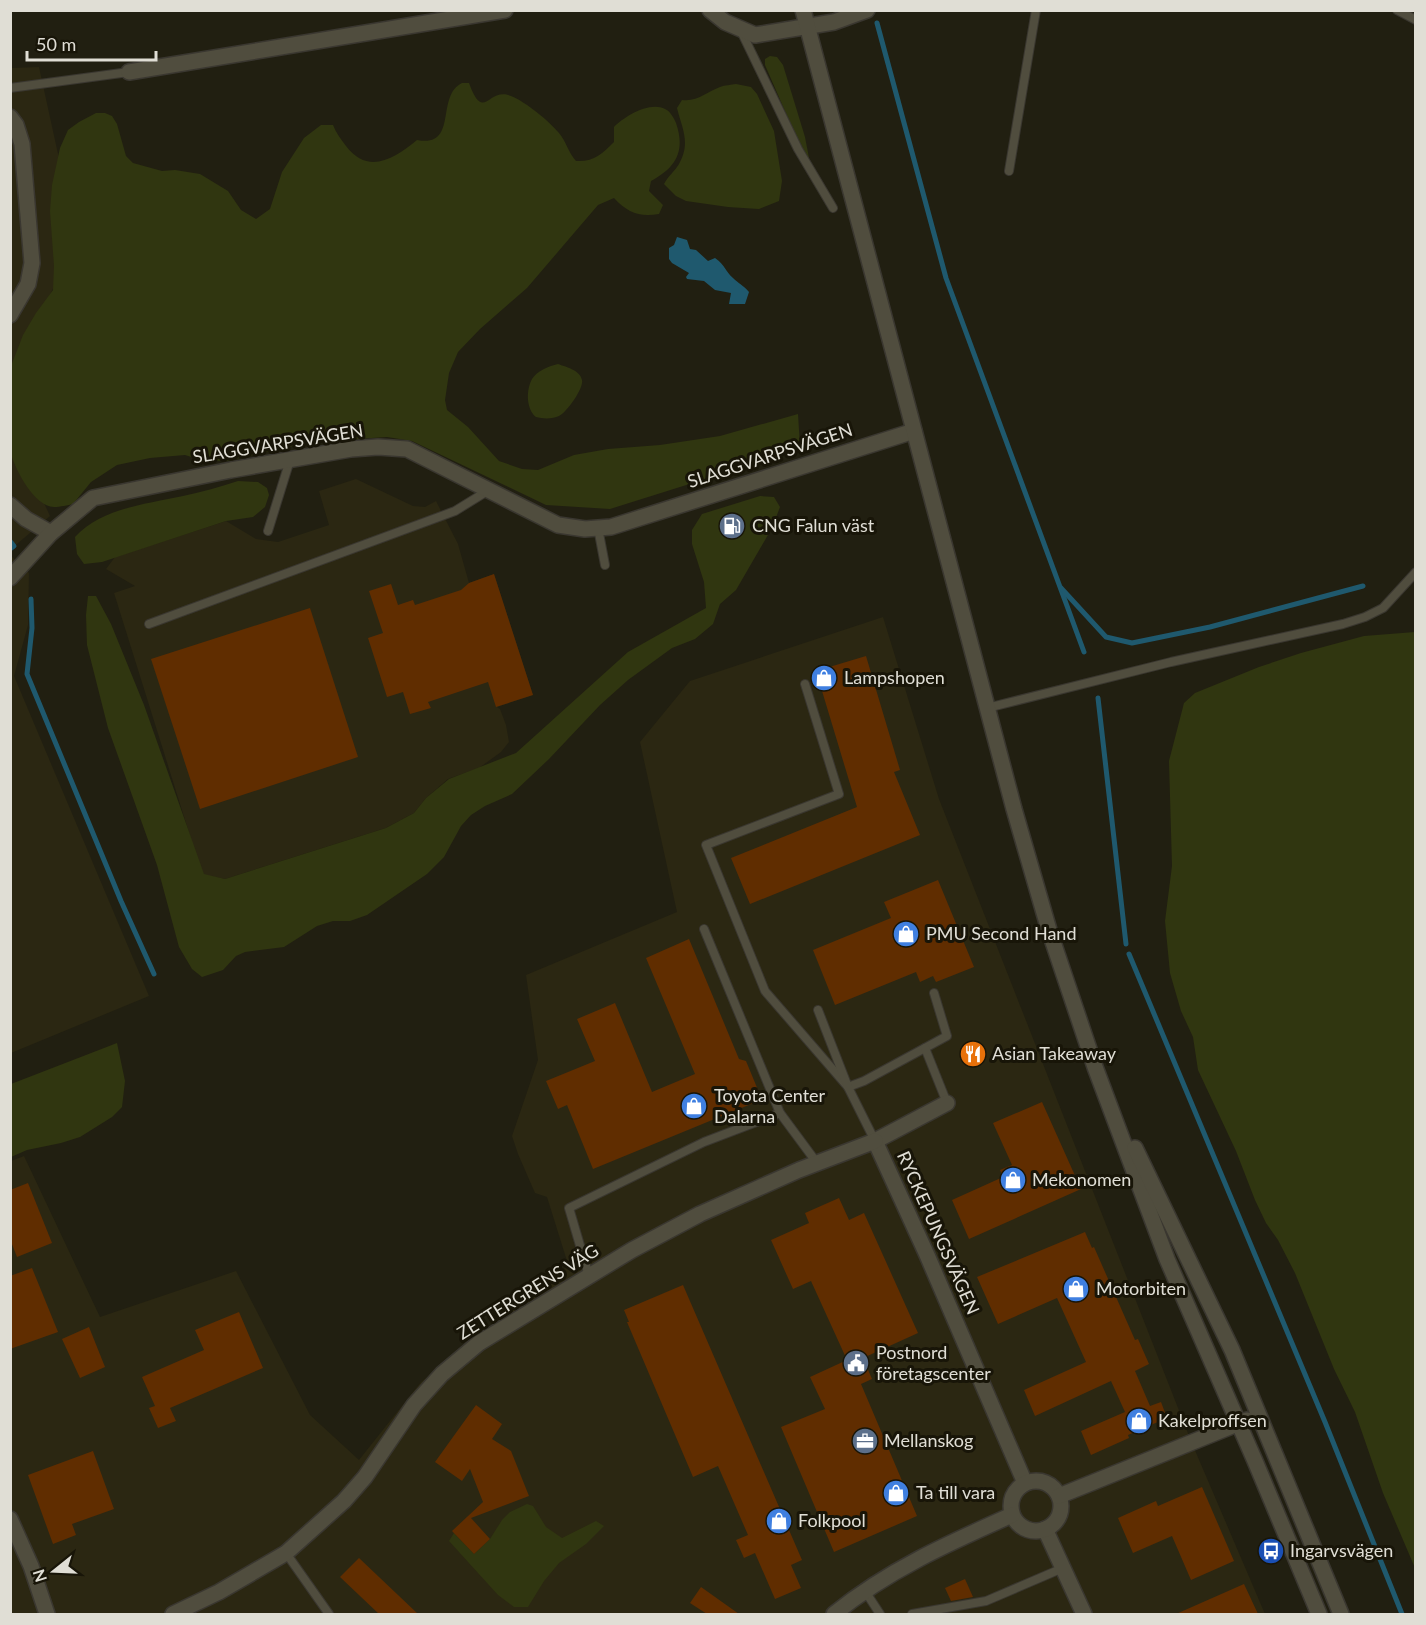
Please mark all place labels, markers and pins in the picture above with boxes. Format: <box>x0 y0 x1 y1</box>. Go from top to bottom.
fuel station icon: CNG Falun väst <box>717 511 747 541</box>
place label: CNG Falun väst <box>752 514 875 536</box>
shop icon: Lampshopen <box>809 663 839 693</box>
place label: Lampshopen <box>844 666 945 688</box>
shop icon: PMU Second Hand <box>891 919 921 949</box>
place label: PMU Second Hand <box>926 922 1077 944</box>
restaurant icon: Asian Takeaway <box>958 1039 988 1069</box>
place label: Asian Takeaway <box>992 1042 1117 1064</box>
place label: Toyota Center Dalarna <box>714 1084 826 1127</box>
shop icon: Toyota Center Dalarna <box>679 1091 709 1121</box>
shop icon: Mekonomen <box>998 1165 1028 1195</box>
place label: Mekonomen <box>1032 1168 1131 1190</box>
shop icon: Motorbiten <box>1061 1274 1091 1304</box>
place label: Motorbiten <box>1096 1277 1186 1299</box>
place label: Postnord företagscenter <box>876 1341 991 1384</box>
public building icon: Postnord företagscenter <box>841 1348 871 1378</box>
shop icon: Kakelproffsen <box>1124 1406 1154 1436</box>
place label: Kakelproffsen <box>1158 1409 1267 1431</box>
office icon: Mellanskog <box>850 1426 880 1456</box>
place label: Mellanskog <box>884 1429 973 1451</box>
shop icon: Ta till vara <box>881 1478 911 1508</box>
place label: Ta till vara <box>916 1481 995 1503</box>
shop icon: Folkpool <box>764 1506 794 1536</box>
place label: Folkpool <box>798 1509 866 1531</box>
bus stop icon: Ingarvsvägen <box>1256 1536 1286 1566</box>
place label: Ingarvsvägen <box>1290 1539 1393 1561</box>

